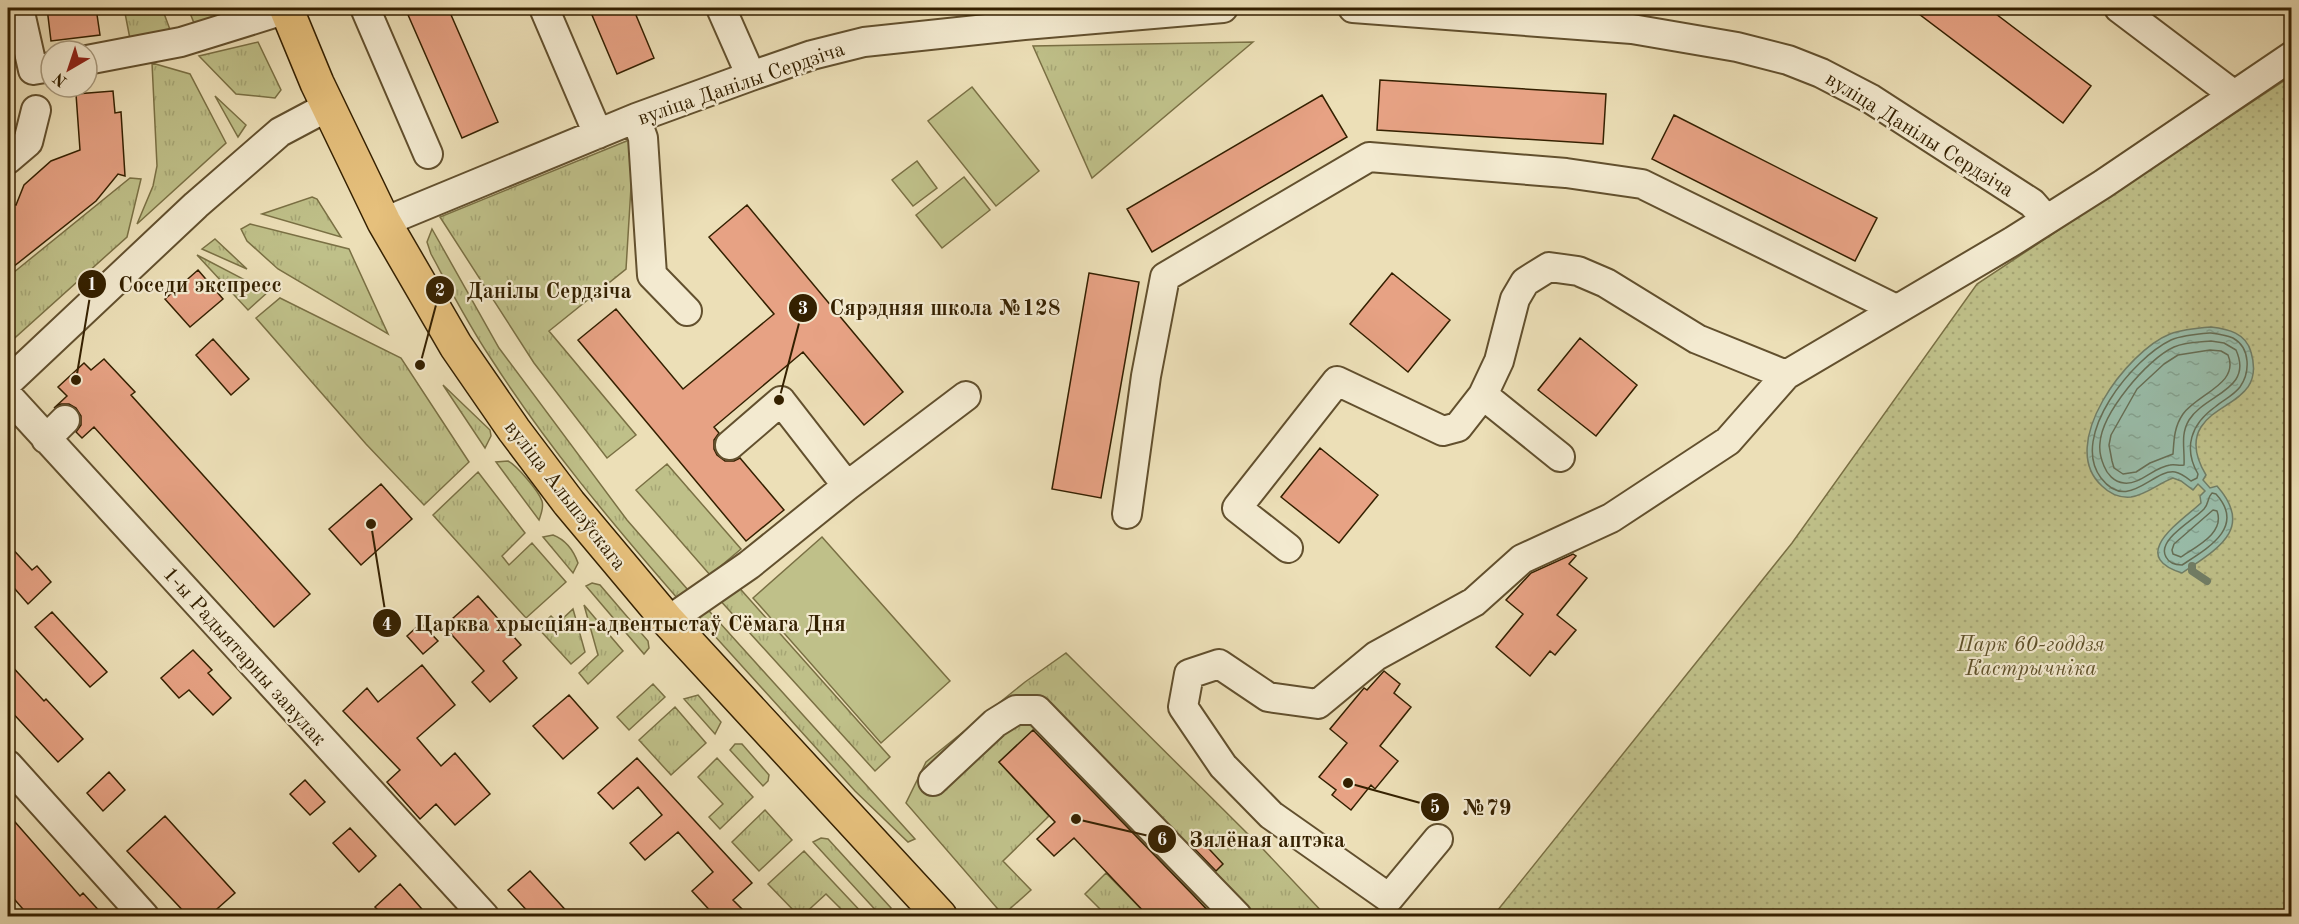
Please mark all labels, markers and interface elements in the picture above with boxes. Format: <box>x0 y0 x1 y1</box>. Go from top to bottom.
north arrow <box>39 39 99 99</box>
street label: вуліца Данілы Сердзіча <box>635 39 848 130</box>
text: N <box>50 69 71 89</box>
street label: вуліца Данілы Сердзіча <box>1821 69 2017 202</box>
callout: Соседи экспресс <box>77 264 294 304</box>
callout: Данілы Сердзіча <box>425 270 644 310</box>
text: Соседи экспресс <box>118 275 282 297</box>
text: 1 <box>87 276 97 294</box>
text: Данілы Сердзіча <box>466 281 632 303</box>
text: 2 <box>435 282 445 300</box>
callout: Сярэдняя школа №128 <box>788 288 1073 328</box>
text: Сярэдняя школа №128 <box>829 298 1061 320</box>
text: 3 <box>798 300 808 318</box>
street label: вуліца Альшэўскага <box>500 417 630 575</box>
street label: 1-ы Радыятарны завулак <box>158 563 330 751</box>
callout: Царква хрысціян-адвентыстаў Сёмага Дня <box>372 603 857 643</box>
text: Царква хрысціян-адвентыстаў Сёмага Дня <box>414 614 846 636</box>
text: 4 <box>382 616 392 634</box>
park label: Парк 60-годдзя Кастрычніка <box>1956 635 2105 680</box>
callout: №79 <box>1420 787 1523 827</box>
text: №79 <box>1462 798 1512 820</box>
text: 5 <box>1430 799 1440 817</box>
callout: Зялёная аптэка <box>1147 819 1357 859</box>
text: Зялёная аптэка <box>1189 830 1345 852</box>
text: 6 <box>1157 831 1167 849</box>

